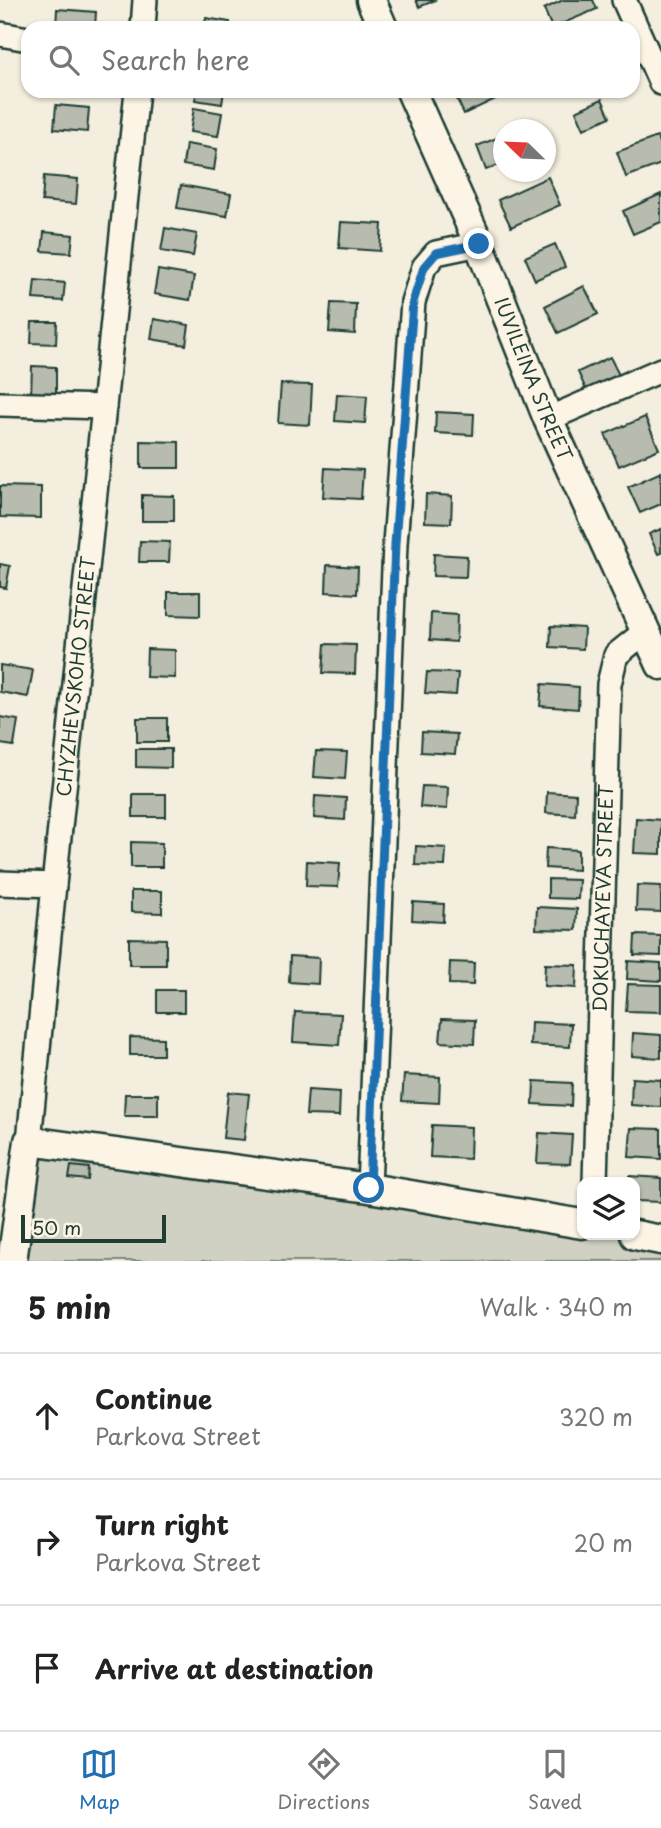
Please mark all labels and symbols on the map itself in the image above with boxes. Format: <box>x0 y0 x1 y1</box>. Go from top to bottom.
north arrow <box>493 119 556 182</box>
route end <box>463 228 494 259</box>
street label: IUVILEINA STREET <box>488 293 580 465</box>
street label: CHYZHEVSKOHO STREET <box>48 555 101 798</box>
street label: DOKUCHAYEVA STREET <box>585 784 619 1012</box>
route start <box>353 1172 384 1203</box>
scale bar <box>21 1212 166 1244</box>

